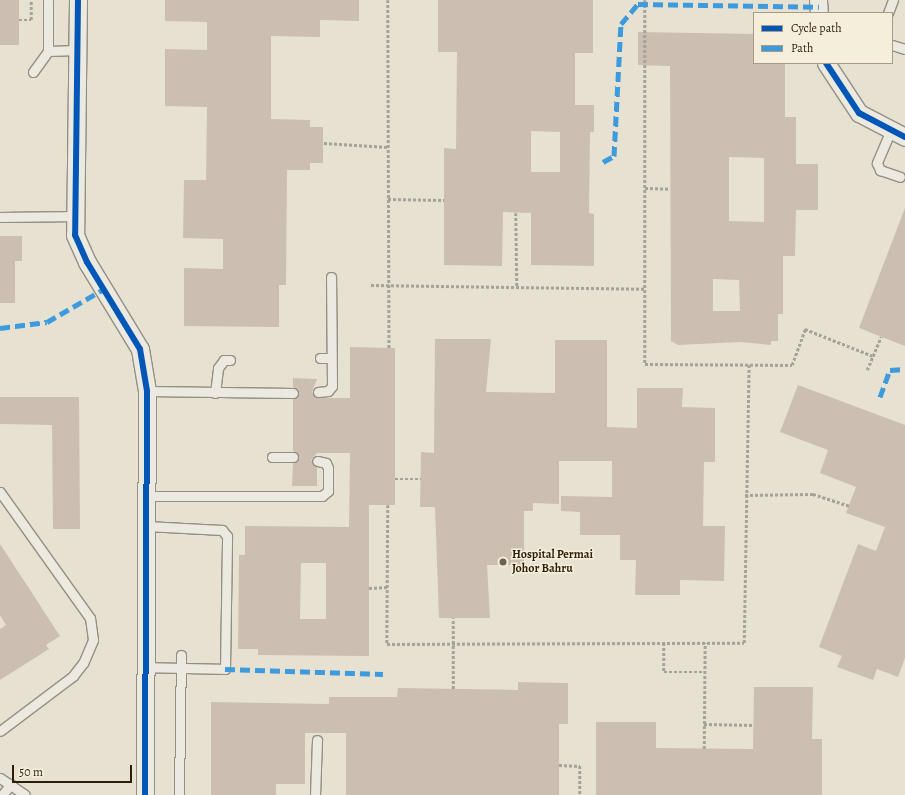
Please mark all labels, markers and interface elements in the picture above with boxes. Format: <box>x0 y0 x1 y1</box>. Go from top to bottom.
legend <box>753 12 893 64</box>
text: Cycle path <box>791 20 842 36</box>
text: Path <box>791 40 813 56</box>
place label: Hospital Permai Johor Bahru <box>512 548 593 576</box>
marker: Hospital Permai Johor Bahru <box>497 556 509 568</box>
scale bar <box>14 757 134 783</box>
text: 50 m <box>19 764 43 780</box>

